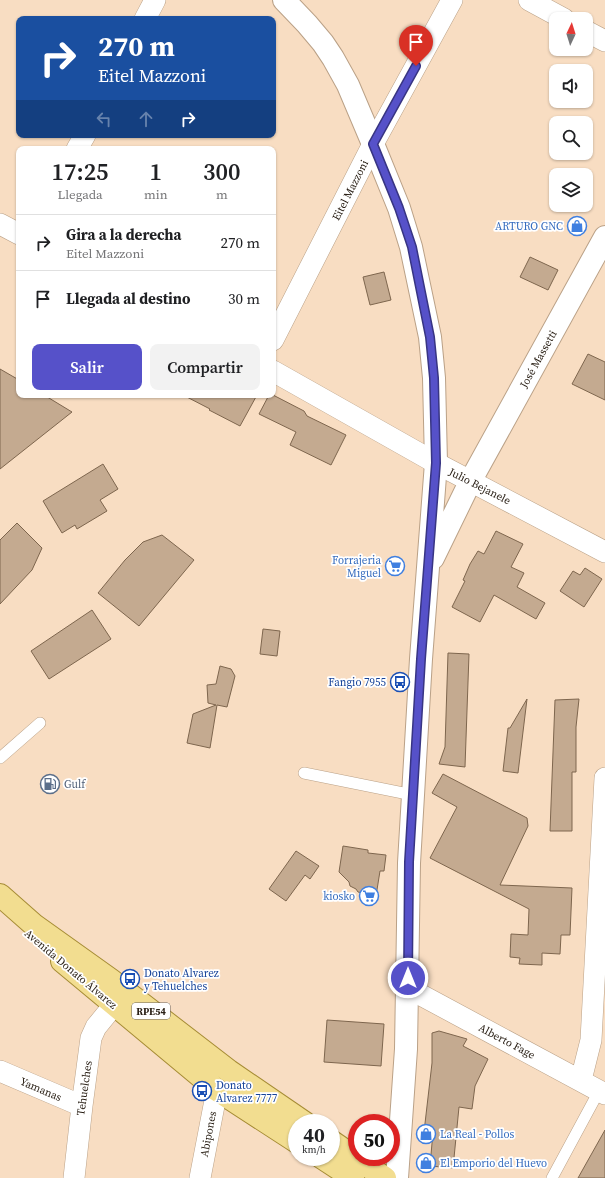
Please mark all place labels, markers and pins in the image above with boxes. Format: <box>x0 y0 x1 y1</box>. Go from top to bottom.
pin <box>399 25 433 66</box>
shop icon: ARTURO GNC <box>566 215 588 237</box>
place label: ARTURO GNC <box>495 219 563 234</box>
place label: Forrajeria Miguel <box>332 553 381 581</box>
supermarket icon: Forrajeria Miguel <box>384 555 406 577</box>
bus stop icon: Fangio 7955 <box>389 671 411 693</box>
place label: Fangio 7955 <box>328 675 386 690</box>
fuel station icon: Gulf <box>39 773 61 795</box>
place label: Gulf <box>64 777 86 792</box>
supermarket icon: kiosko <box>358 885 380 907</box>
place label: kiosko <box>323 889 355 904</box>
place label: Donato Alvarez y Tehuelches <box>144 966 219 994</box>
bus stop icon: Donato Alvarez y Tehuelches <box>119 968 141 990</box>
place label: Donato Alvarez 7777 <box>216 1078 278 1106</box>
bus stop icon: Donato Alvarez 7777 <box>191 1080 213 1102</box>
shop icon: La Real - Pollos <box>415 1123 437 1145</box>
place label: La Real - Pollos <box>440 1127 514 1142</box>
shop icon: El Emporio del Huevo <box>415 1152 437 1174</box>
place label: El Emporio del Huevo <box>440 1156 547 1171</box>

